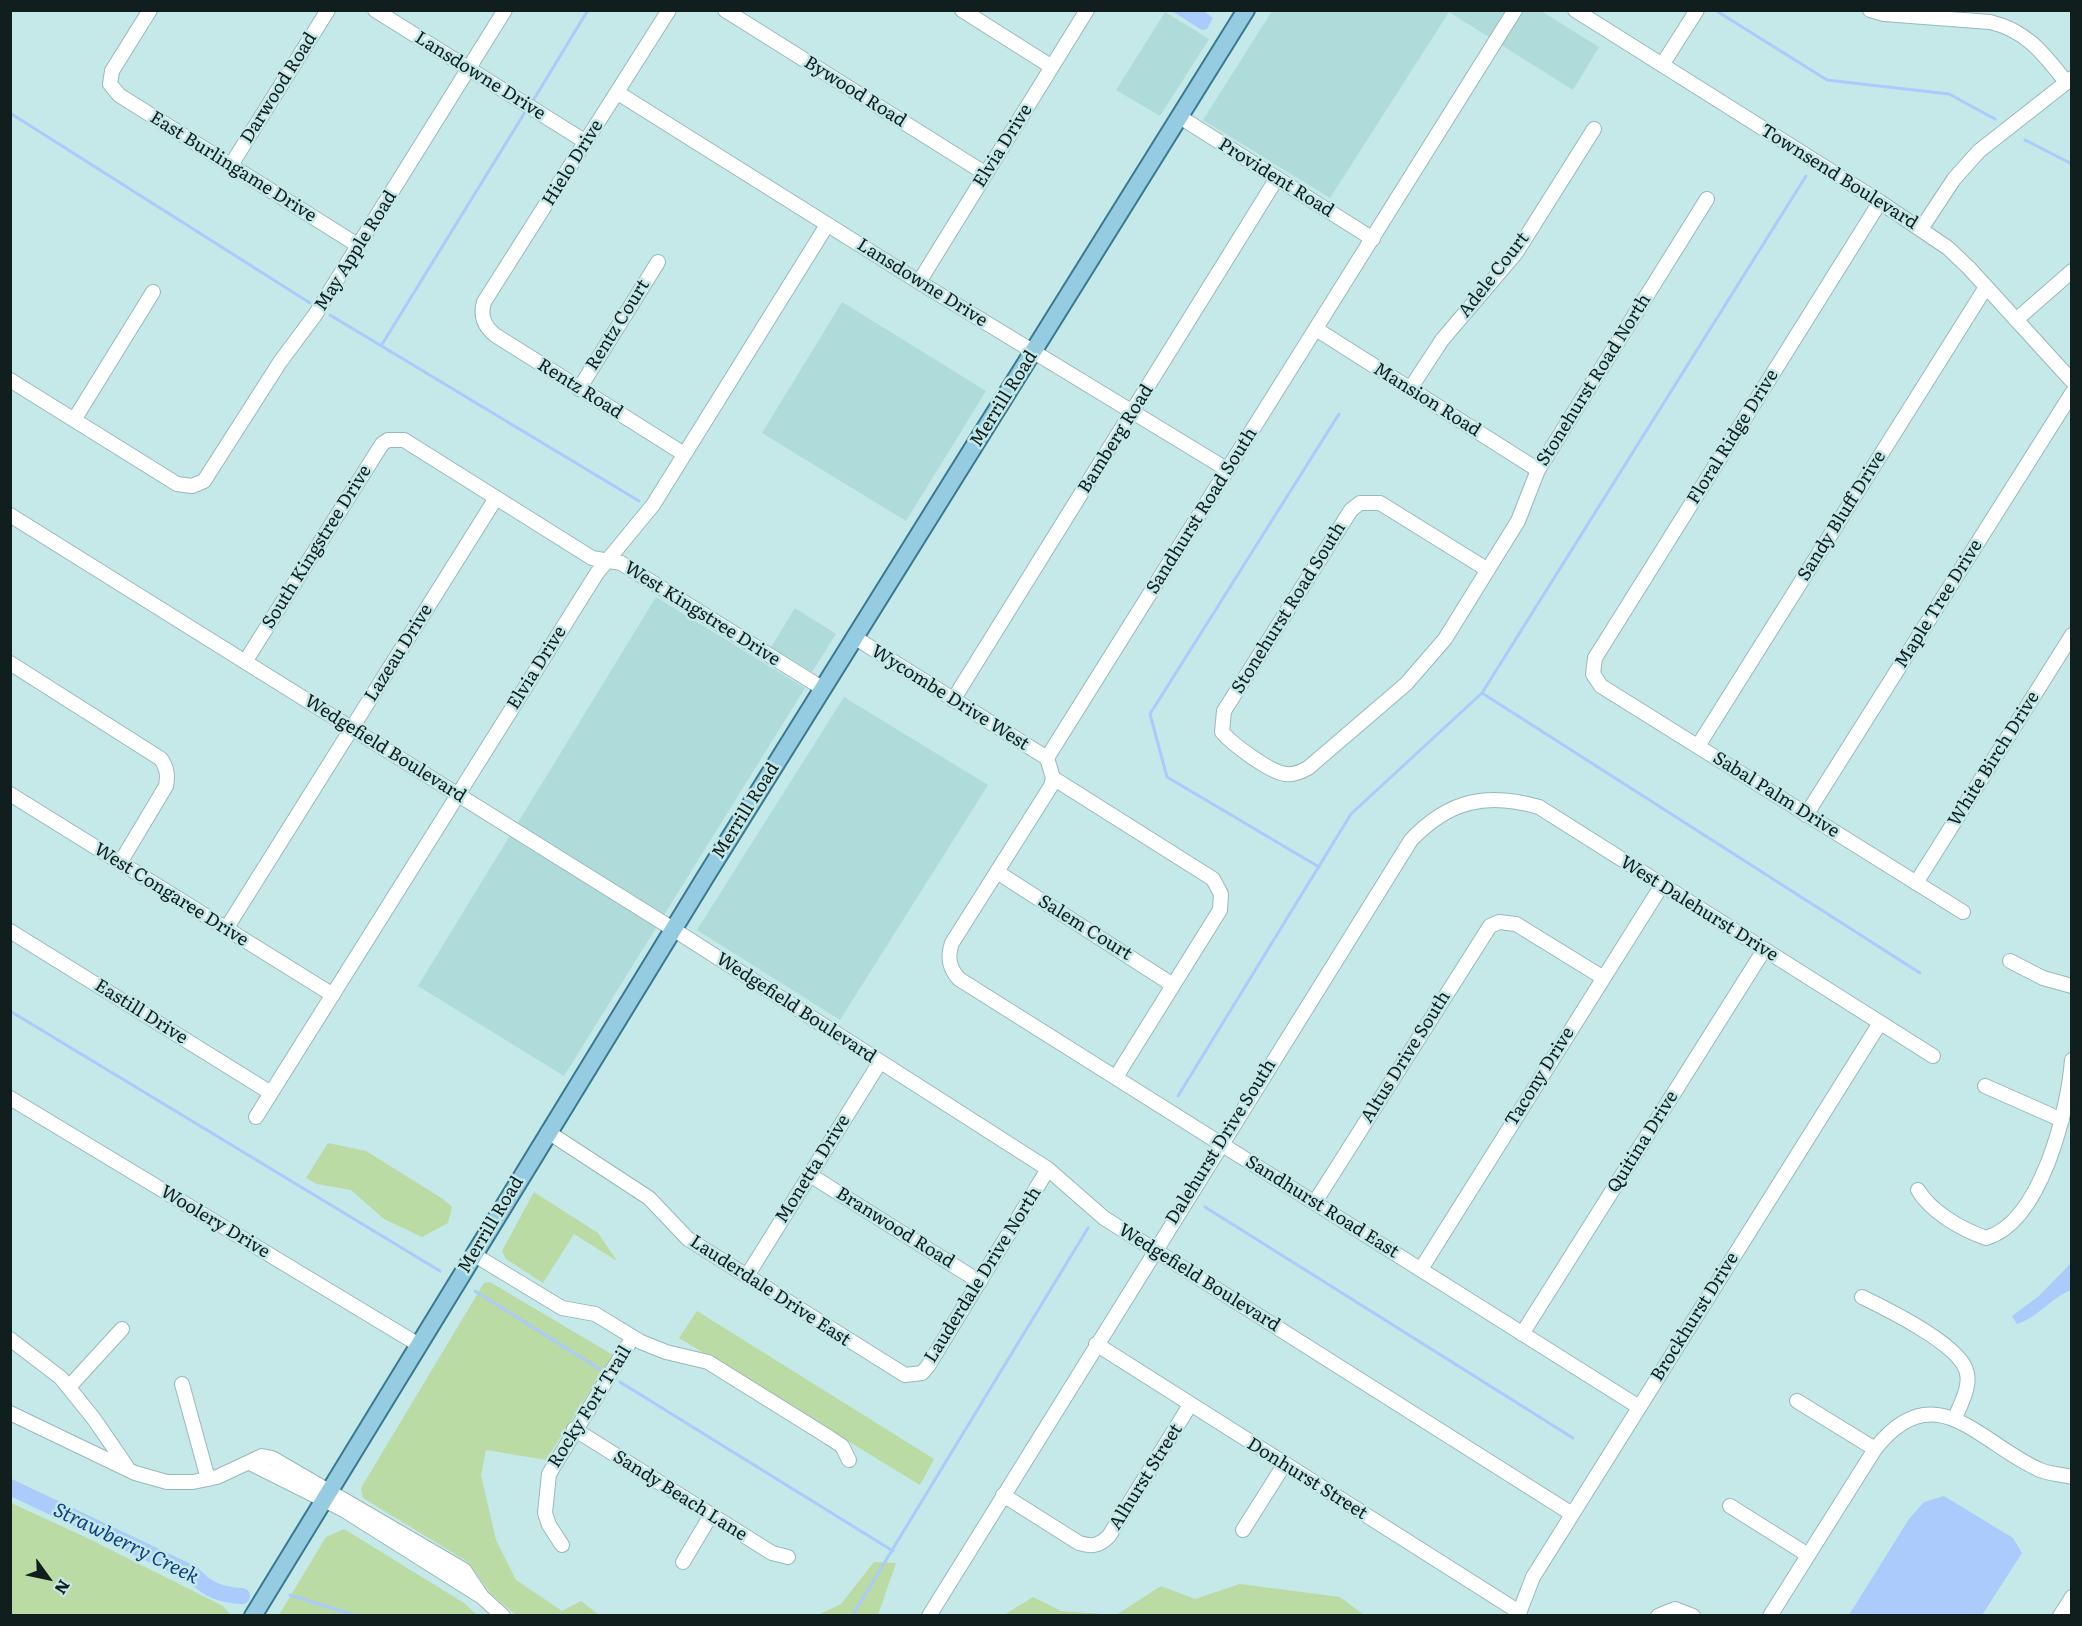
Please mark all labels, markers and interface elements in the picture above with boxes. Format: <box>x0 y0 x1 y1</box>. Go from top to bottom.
street label: Lansdowne Drive <box>411 27 549 125</box>
street label: Darwood Road <box>236 29 322 147</box>
street label: Bywood Road <box>800 52 910 132</box>
street label: Elvia Drive <box>969 100 1037 192</box>
street label: East Burlingame Drive <box>146 107 320 227</box>
street label: Hielo Drive <box>538 116 608 210</box>
street label: Townsend Boulevard <box>1756 120 1922 234</box>
street label: Provident Road <box>1214 134 1338 222</box>
street label: May Apple Road <box>310 187 402 315</box>
street label: Adele Court <box>1454 228 1534 322</box>
street label: Lansdowne Drive <box>853 234 991 332</box>
street label: Rentz Court <box>582 276 654 374</box>
street label: Stonehurst Road North <box>1532 290 1656 470</box>
street label: Merrill Road <box>966 347 1042 451</box>
street label: Rentz Road <box>533 354 627 424</box>
street label: Mansion Road <box>1369 358 1485 442</box>
street label: Floral Ridge Drive <box>1683 366 1783 508</box>
street label: Bamberg Road <box>1074 381 1158 497</box>
street label: Sandhurst Road South <box>1142 424 1262 598</box>
street label: Sandy Bluff Drive <box>1793 447 1891 585</box>
street label: South Kingstree Drive <box>258 461 376 633</box>
street label: Stonehurst Road South <box>1227 518 1351 698</box>
street label: Maple Tree Drive <box>1891 536 1987 672</box>
street label: West Kingstree Drive <box>620 557 784 671</box>
street label: Lazeau Drive <box>360 600 438 706</box>
street label: Elvia Drive <box>503 622 571 714</box>
street label: Wycombe Drive West <box>867 641 1033 755</box>
street label: White Birch Drive <box>1944 688 2044 830</box>
street label: Wedgefield Boulevard <box>300 690 470 808</box>
street label: Sabal Palm Drive <box>1709 747 1843 843</box>
street label: Merrill Road <box>708 759 784 863</box>
street label: West Congaree Drive <box>90 839 252 951</box>
street label: West Dalehurst Drive <box>1616 852 1782 966</box>
street label: Salem Court <box>1034 891 1136 965</box>
street label: Wedgefield Boulevard <box>712 948 880 1068</box>
street label: Eastill Drive <box>91 975 191 1049</box>
street label: Altus Drive South <box>1357 987 1455 1127</box>
street label: Tacony Drive <box>1501 1023 1579 1131</box>
street label: Dalehurst Drive South <box>1161 1055 1281 1229</box>
street label: Quitina Drive <box>1603 1087 1683 1197</box>
street label: Monetta Drive <box>771 1111 855 1227</box>
street label: Sandhurst Road East <box>1241 1151 1403 1263</box>
street label: Merrill Road <box>454 1173 528 1277</box>
street label: Woolery Drive <box>156 1181 274 1263</box>
street label: Branwood Road <box>832 1183 958 1273</box>
street label: Lauderdale Drive North <box>920 1183 1046 1367</box>
street label: Wedgefield Boulevard <box>1114 1219 1284 1337</box>
street label: Lauderdale Drive East <box>686 1231 854 1351</box>
street label: Brockhurst Drive <box>1647 1248 1743 1386</box>
street label: Rocky Fort Trail <box>544 1342 636 1472</box>
street label: Alhurst Street <box>1105 1420 1187 1534</box>
street label: Donhurst Street <box>1243 1433 1371 1525</box>
street label: Sandy Beach Lane <box>609 1446 751 1546</box>
water label: Strawberry Creek <box>49 1498 203 1590</box>
north arrow <box>18 1548 78 1608</box>
text: N <box>49 1576 77 1600</box>

